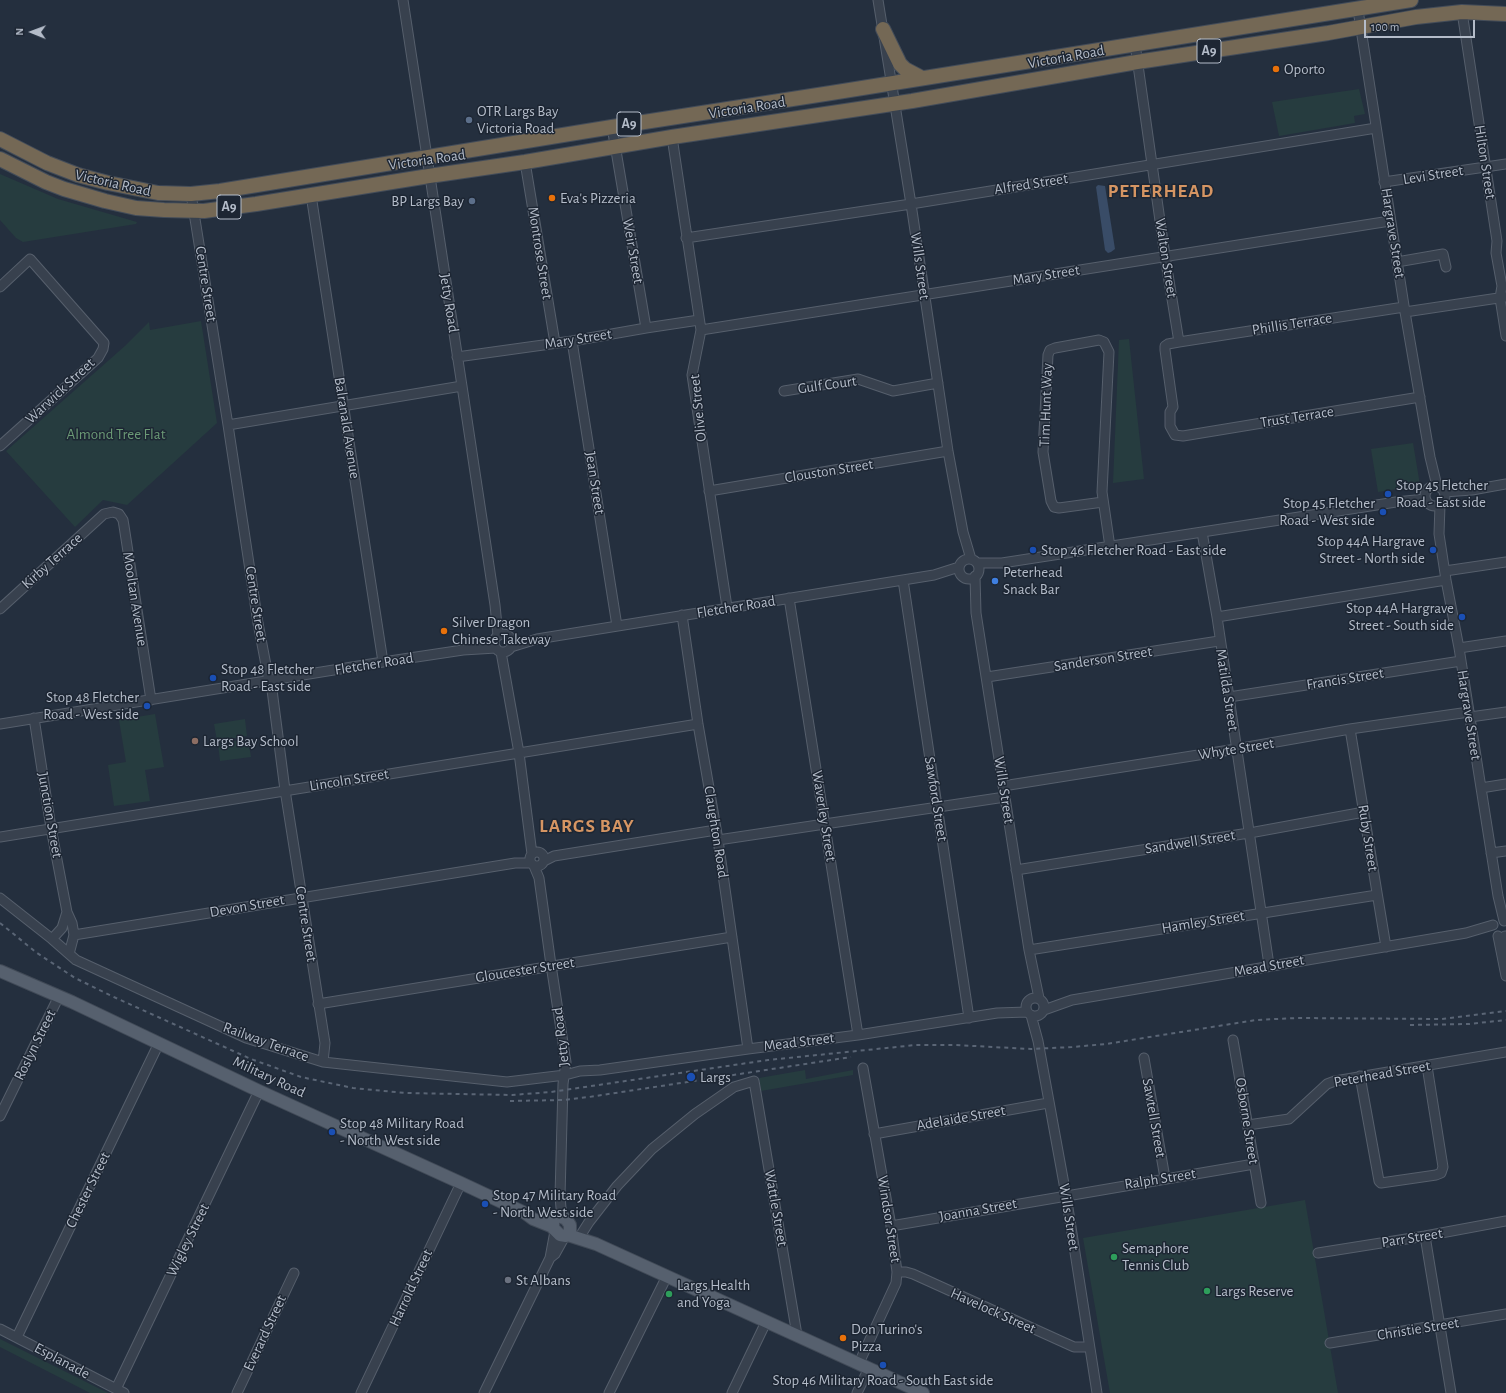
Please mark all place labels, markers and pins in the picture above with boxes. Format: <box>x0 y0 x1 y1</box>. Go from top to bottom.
place label: Oporto <box>1284 60 1325 78</box>
marker: Oporto <box>1271 64 1281 74</box>
place label: OTR Largs Bay Victoria Road <box>477 102 558 137</box>
marker: OTR Largs Bay Victoria Road <box>464 115 474 125</box>
place label: Eva's Pizzeria <box>560 189 636 207</box>
place label: BP Largs Bay <box>391 192 464 210</box>
marker: Eva's Pizzeria <box>547 193 557 203</box>
marker: BP Largs Bay <box>467 196 477 206</box>
place label: Stop 45 Fletcher Road - East side <box>1396 476 1488 511</box>
marker: Stop 45 Fletcher Road - East side <box>1383 489 1393 499</box>
place label: Stop 45 Fletcher Road - West side <box>1279 494 1375 529</box>
marker: Stop 45 Fletcher Road - West side <box>1378 507 1388 517</box>
place label: Stop 44A Hargrave Street - North side <box>1317 532 1425 567</box>
place label: Stop 46 Fletcher Road - East side <box>1041 541 1226 559</box>
marker: Stop 46 Fletcher Road - East side <box>1028 545 1038 555</box>
marker: Stop 44A Hargrave Street - North side <box>1428 545 1438 555</box>
place label: Peterhead Snack Bar <box>1003 563 1063 598</box>
marker: Peterhead Snack Bar <box>990 576 1000 586</box>
place label: Stop 44A Hargrave Street - South side <box>1346 599 1454 634</box>
marker: Stop 44A Hargrave Street - South side <box>1457 612 1467 622</box>
place label: Silver Dragon Chinese Takeway <box>452 613 551 648</box>
marker: Silver Dragon Chinese Takeway <box>439 626 449 636</box>
place label: Stop 48 Fletcher Road - East side <box>221 660 314 695</box>
marker: Stop 48 Fletcher Road - East side <box>208 673 218 683</box>
place label: Stop 48 Fletcher Road - West side <box>43 688 139 723</box>
marker: Stop 48 Fletcher Road - West side <box>142 701 152 711</box>
place label: Largs Bay School <box>203 732 299 750</box>
marker: Largs Bay School <box>190 736 200 746</box>
place label: Largs <box>700 1068 731 1086</box>
marker: Largs <box>685 1071 697 1083</box>
place label: Stop 48 Military Road - North West side <box>340 1114 464 1149</box>
marker: Stop 48 Military Road - North West side <box>327 1127 337 1137</box>
place label: Stop 47 Military Road - North West side <box>493 1186 616 1221</box>
marker: Stop 47 Military Road - North West side <box>480 1199 490 1209</box>
place label: Semaphore Tennis Club <box>1122 1239 1189 1274</box>
marker: Semaphore Tennis Club <box>1109 1252 1119 1262</box>
place label: St Albans <box>516 1271 570 1289</box>
marker: St Albans <box>503 1275 513 1285</box>
place label: Largs Health and Yoga <box>677 1276 750 1311</box>
place label: Largs Reserve <box>1215 1282 1293 1300</box>
marker: Largs Reserve <box>1202 1286 1212 1296</box>
marker: Largs Health and Yoga <box>664 1289 674 1299</box>
place label: Don Turino's Pizza <box>851 1320 923 1355</box>
marker: Don Turino's Pizza <box>838 1333 848 1343</box>
marker: Stop 46 Military Road - South East side <box>878 1360 888 1370</box>
place label: Stop 46 Military Road - South East side <box>773 1371 993 1389</box>

